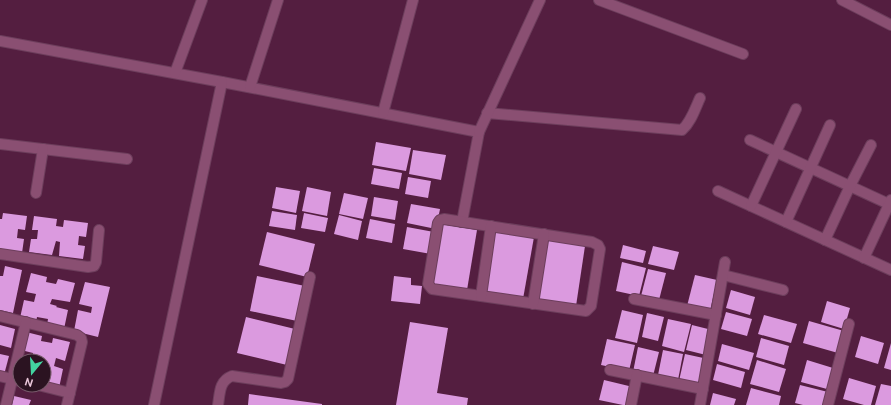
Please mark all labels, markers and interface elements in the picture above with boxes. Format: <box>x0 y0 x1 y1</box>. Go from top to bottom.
north arrow <box>12 353 52 393</box>
text: N <box>23 376 35 389</box>

